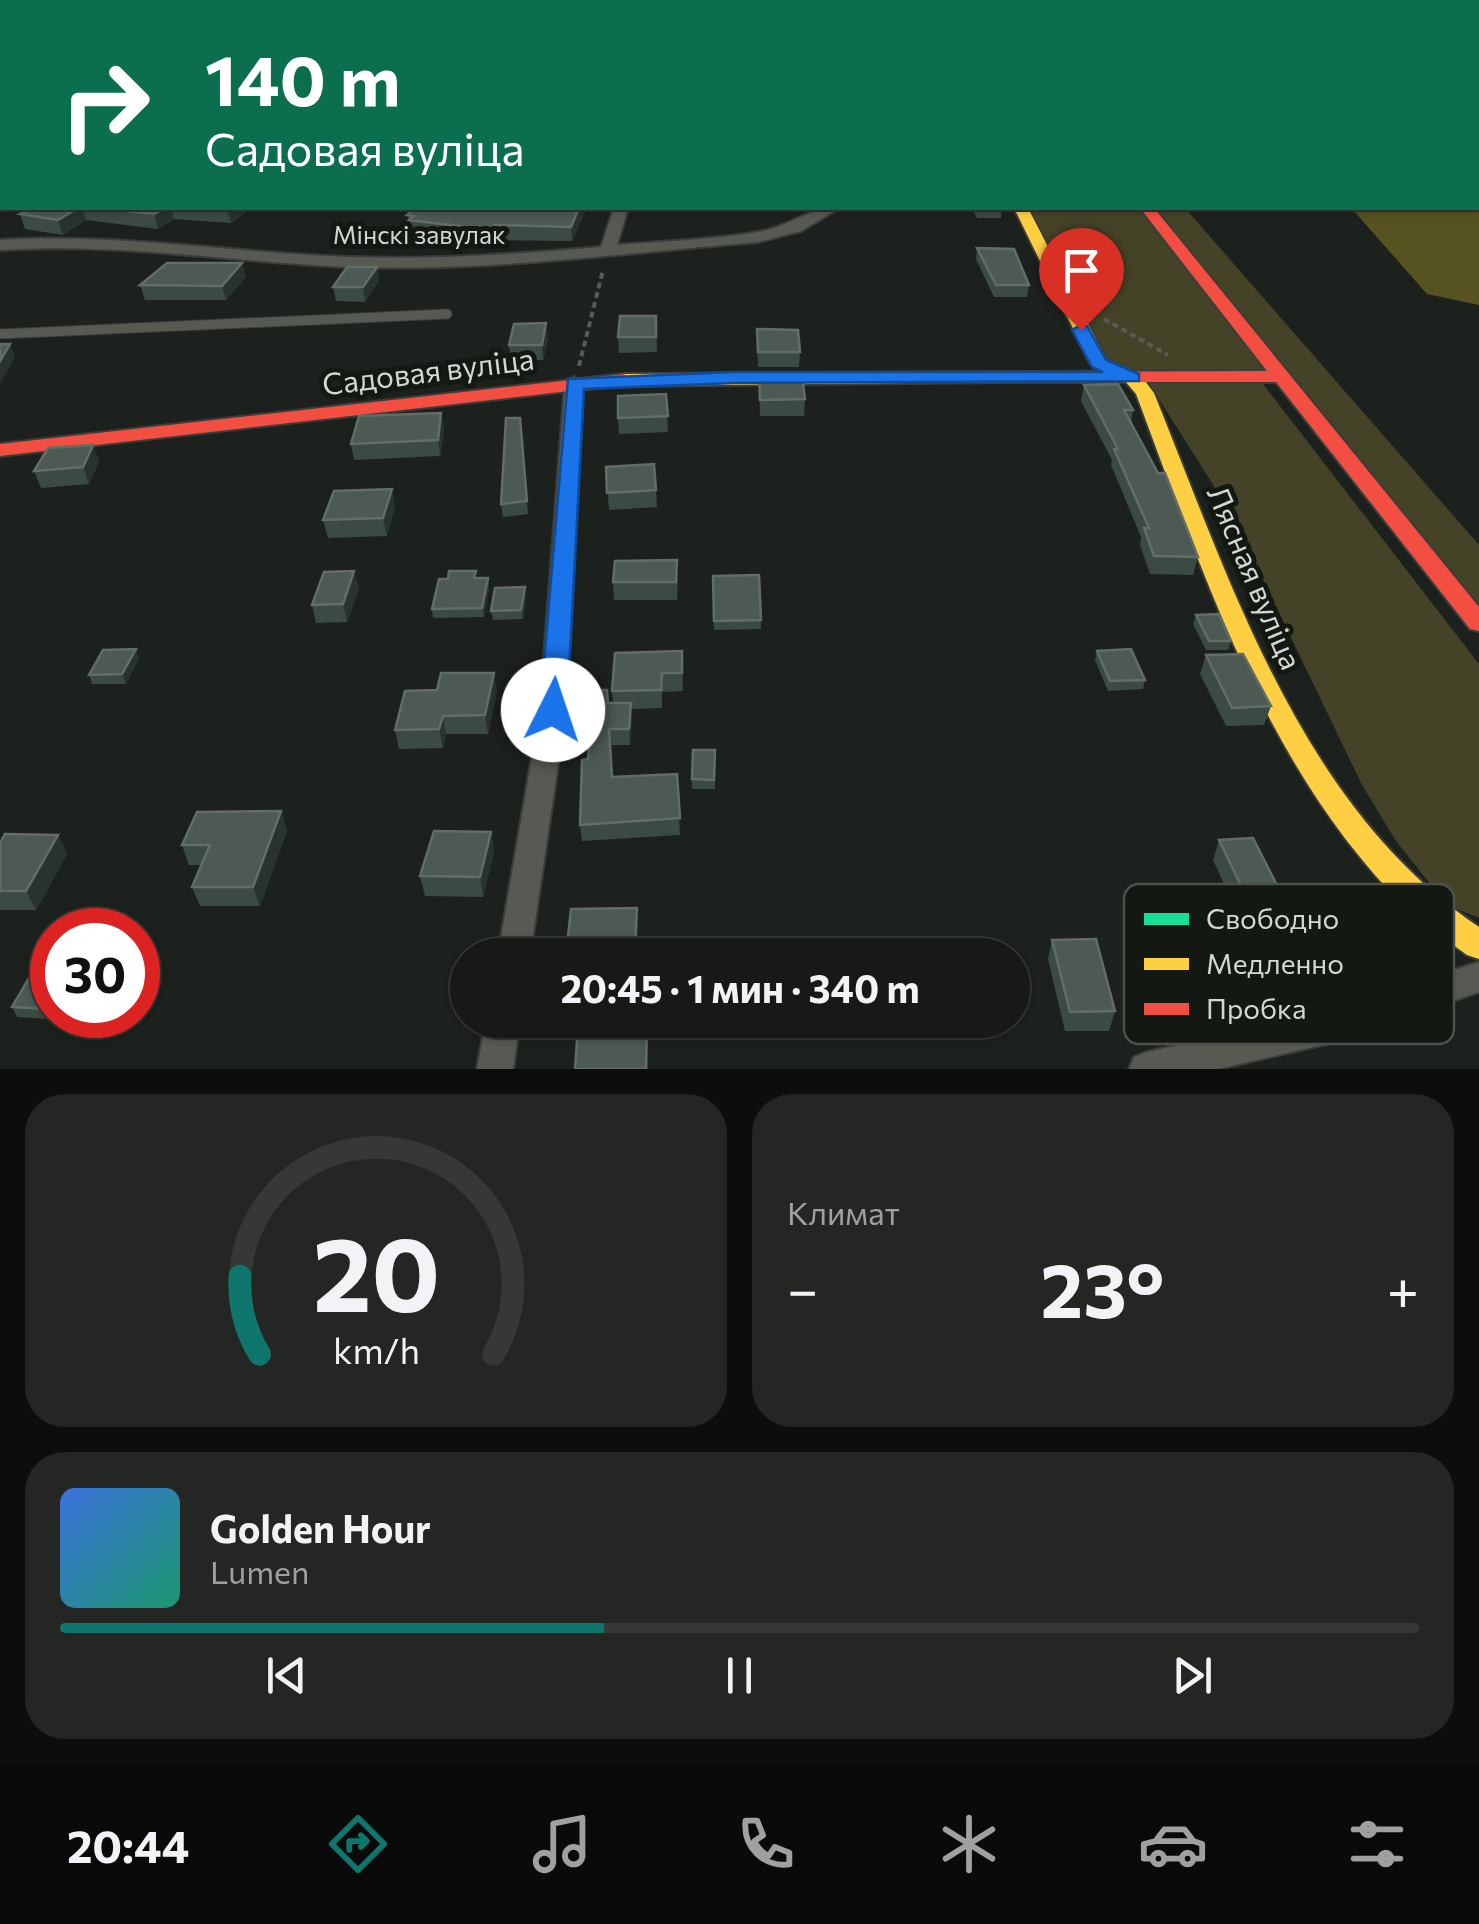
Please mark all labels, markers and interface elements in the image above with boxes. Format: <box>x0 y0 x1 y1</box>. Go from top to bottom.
text: 140 m <box>205 35 401 120</box>
icon: right <box>40 40 170 170</box>
text: Садовая вуліца <box>205 120 524 175</box>
street label: Мінскі завулак <box>333 219 505 249</box>
pin <box>1039 228 1124 331</box>
icon: arrive <box>1054 243 1109 298</box>
street label: Садовая вуліца <box>320 339 536 401</box>
street label: Лясная вуліца <box>1201 480 1311 674</box>
position arrow <box>501 658 605 762</box>
legend <box>1124 884 1454 1044</box>
text: Свободно <box>1206 901 1339 935</box>
speed limit sign: 30 <box>30 908 160 1038</box>
text: Медленно <box>1206 946 1344 980</box>
text: 20:45 · 1 мин · 340 m <box>560 964 920 1011</box>
text: Пробка <box>1206 991 1306 1025</box>
text: Климат <box>787 1192 900 1232</box>
text: 20 <box>312 1206 440 1333</box>
text: 23° <box>1041 1242 1164 1333</box>
text: − <box>787 1254 818 1321</box>
text: + <box>1387 1254 1419 1321</box>
text: km/h <box>333 1328 419 1371</box>
text: Golden Hour <box>210 1504 431 1551</box>
text: Lumen <box>210 1551 309 1591</box>
icon: previous <box>259 1648 314 1703</box>
icon: pause <box>712 1648 767 1703</box>
icon: next <box>1165 1648 1220 1703</box>
icon: directions <box>323 1809 393 1879</box>
icon: music <box>527 1809 597 1879</box>
icon: phone <box>731 1809 801 1879</box>
icon: climate <box>934 1809 1004 1879</box>
icon: car <box>1138 1809 1208 1879</box>
icon: filters <box>1342 1809 1412 1879</box>
text: 20:44 <box>67 1817 189 1872</box>

